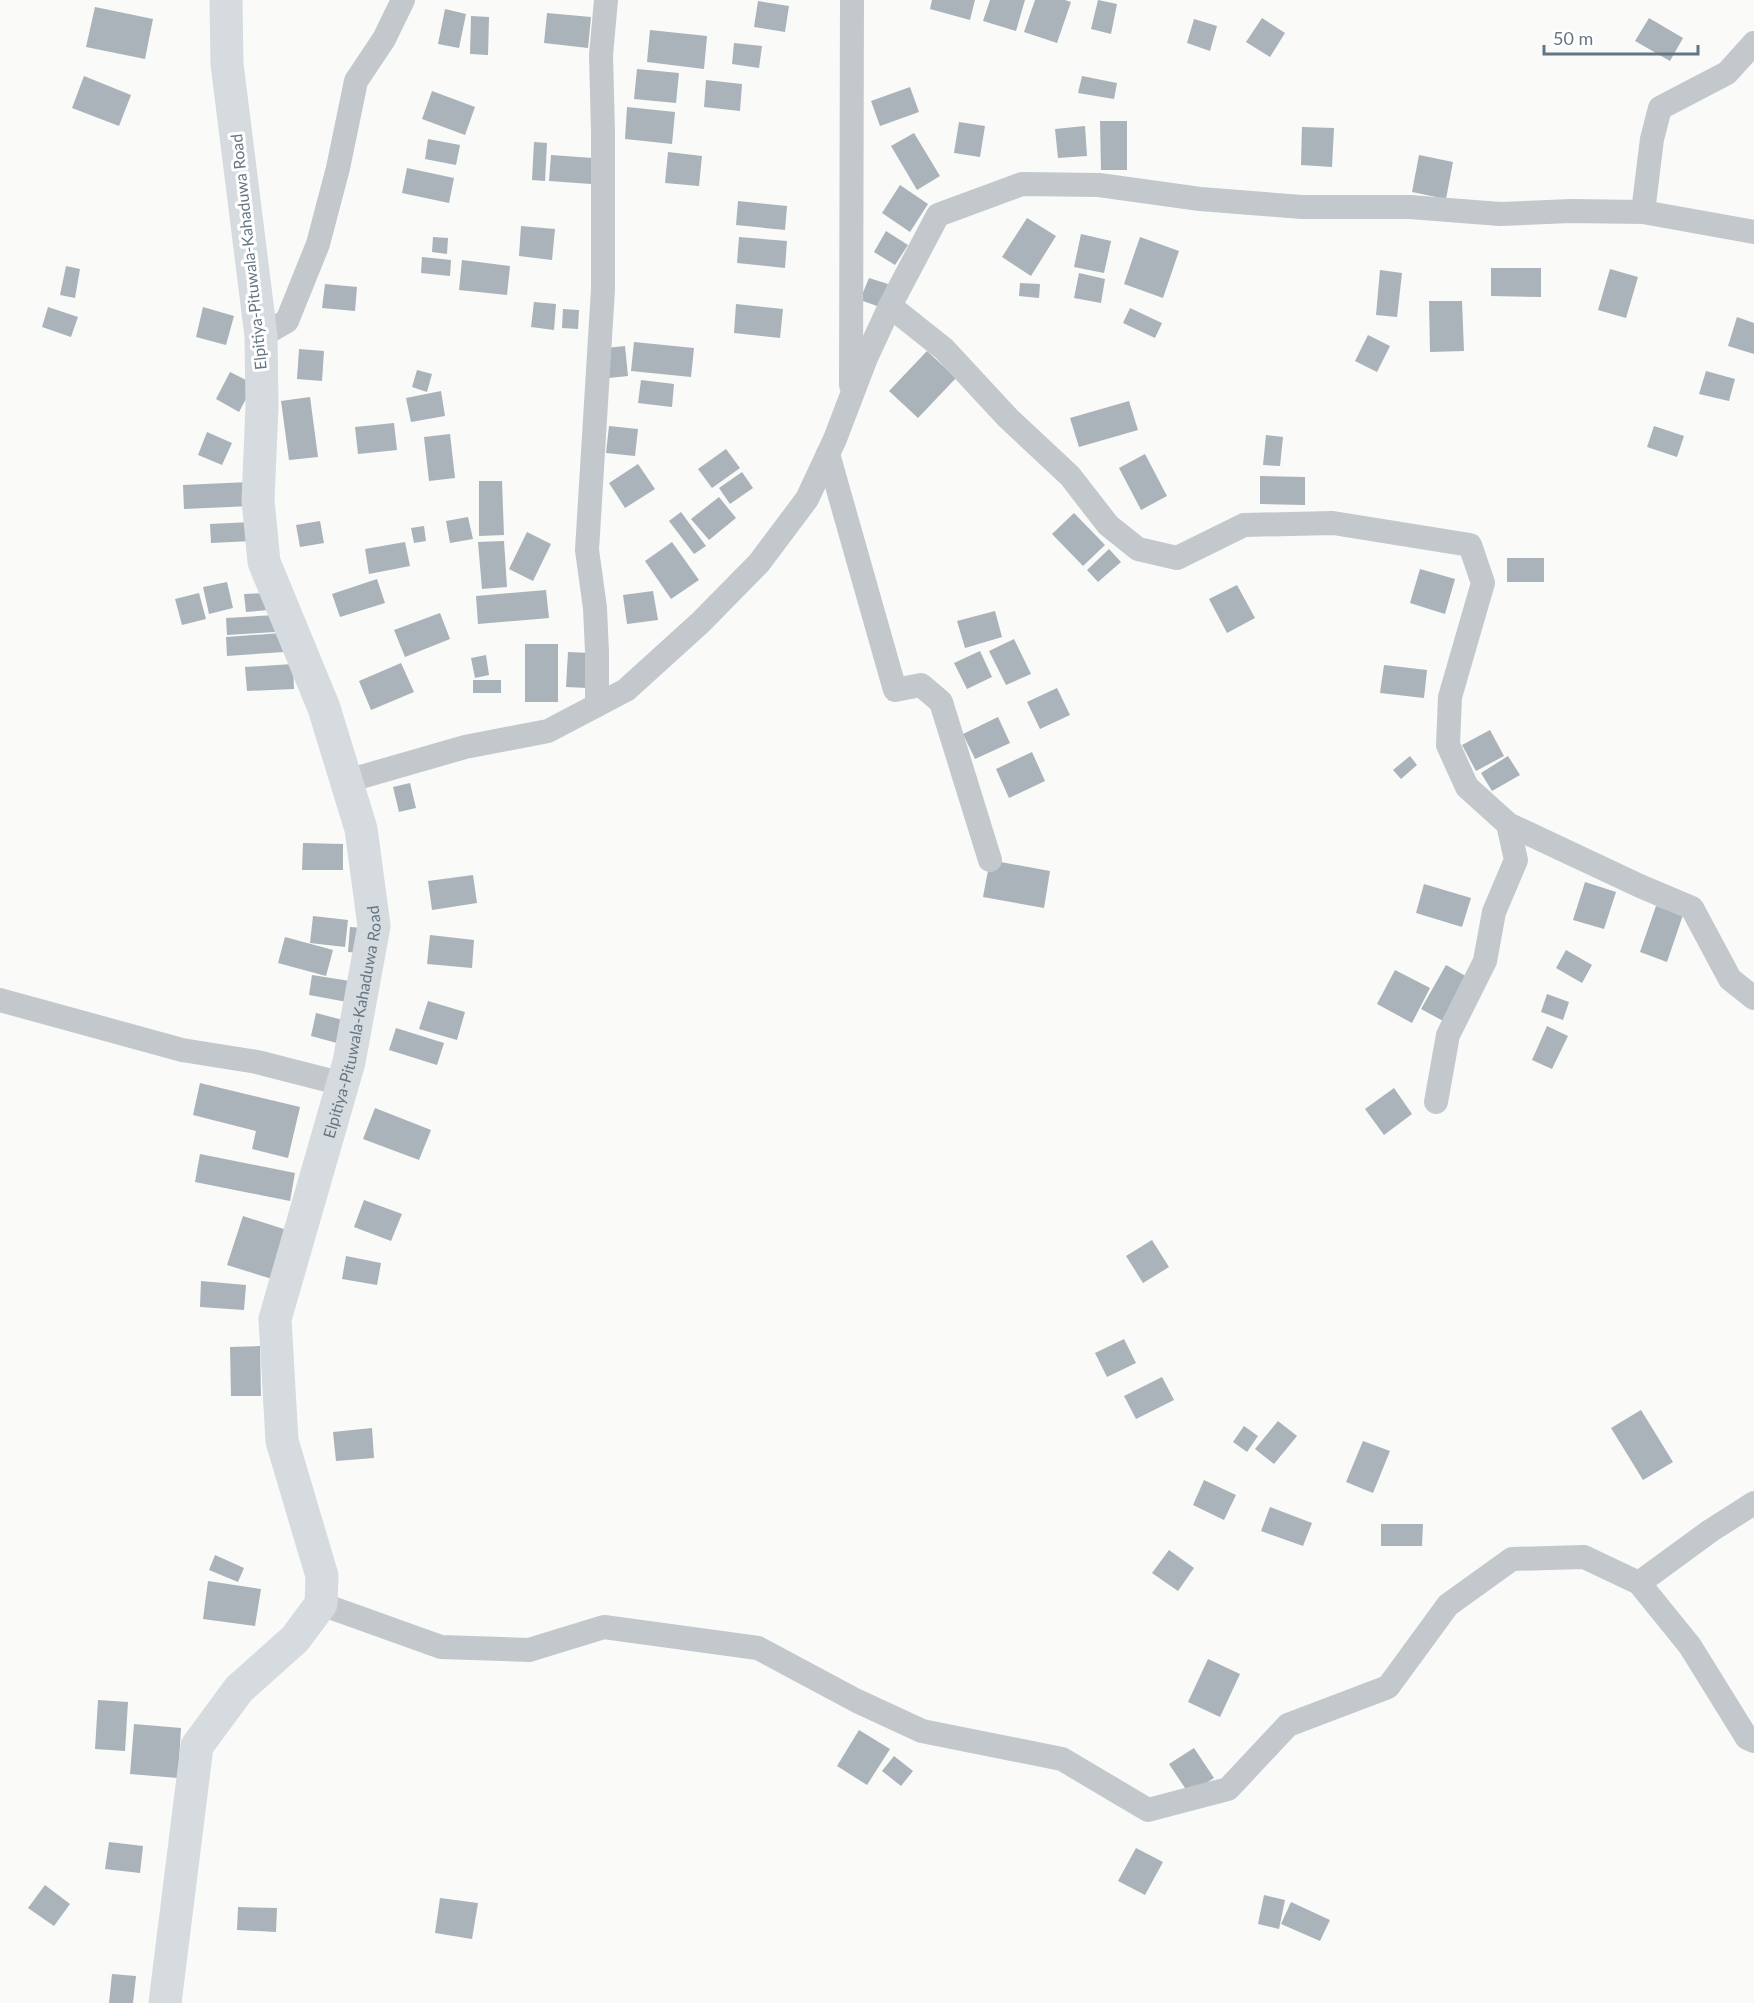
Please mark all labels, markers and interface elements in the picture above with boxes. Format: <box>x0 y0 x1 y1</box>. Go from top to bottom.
scale bar <box>1544 18 1698 56</box>
text: 50 m <box>1553 27 1593 49</box>
street label: Elpitiya-Pituwala-Kahaduwa Road <box>226 133 270 371</box>
street label: Elpitiya-Pituwala-Kahaduwa Road <box>318 905 384 1140</box>

